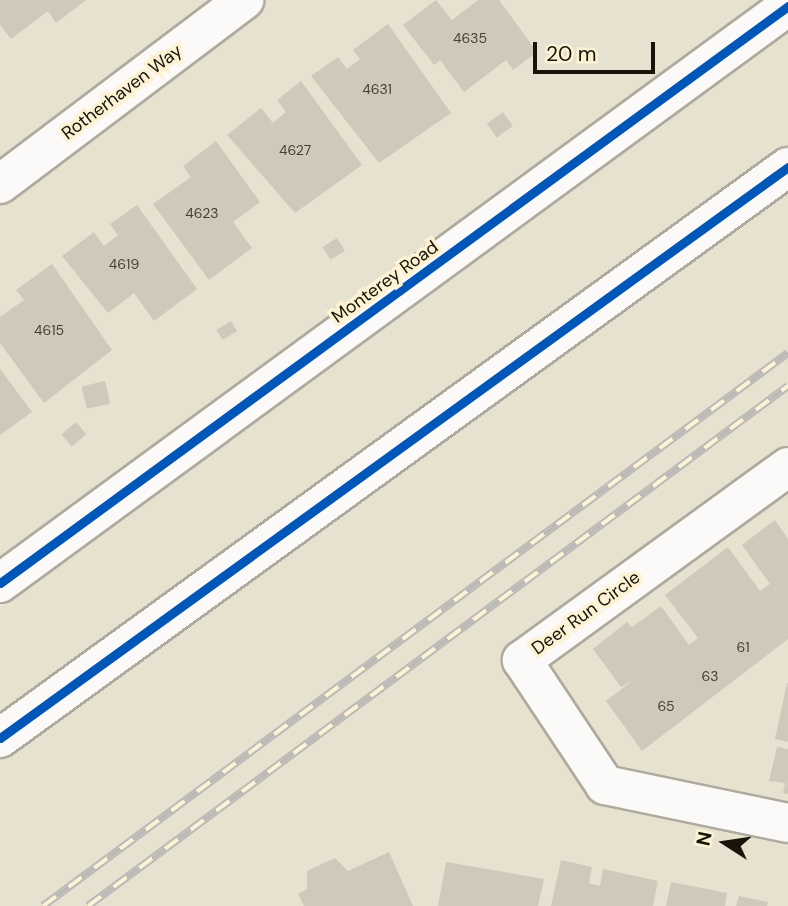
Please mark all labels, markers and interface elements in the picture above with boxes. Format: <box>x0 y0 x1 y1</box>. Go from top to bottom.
scale bar <box>536 28 658 72</box>
house number: 4635 <box>453 30 487 46</box>
street label: Rotherhaven Way <box>58 40 186 144</box>
text: 20 m <box>546 40 597 68</box>
house number: 4631 <box>362 81 392 97</box>
house number: 4627 <box>279 142 311 158</box>
house number: 4623 <box>185 205 219 221</box>
street label: Monterey Road <box>328 236 442 328</box>
house number: 4619 <box>109 256 139 272</box>
house number: 4615 <box>34 322 64 338</box>
street label: Deer Run Circle <box>528 567 644 659</box>
house number: 61 <box>736 639 750 655</box>
house number: 63 <box>701 668 719 684</box>
house number: 65 <box>657 698 675 714</box>
north arrow <box>690 808 760 878</box>
text: N <box>690 829 718 848</box>

